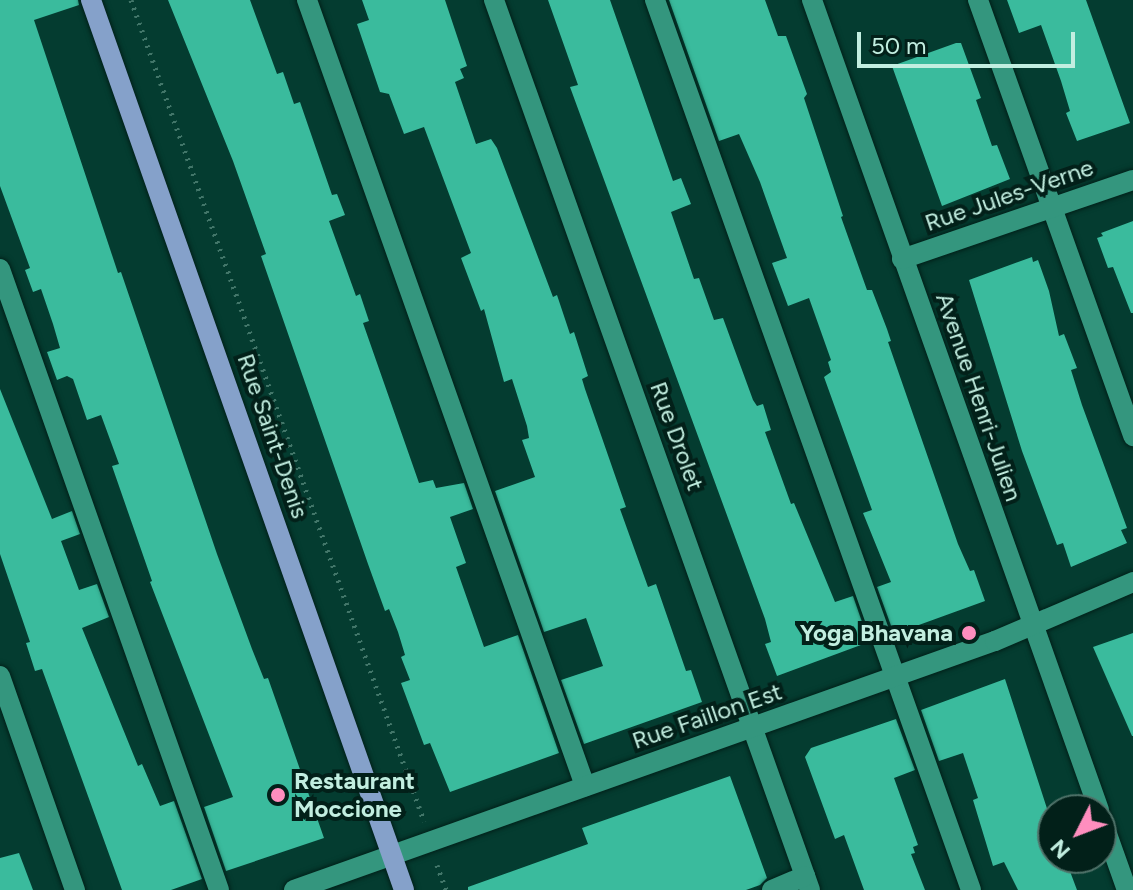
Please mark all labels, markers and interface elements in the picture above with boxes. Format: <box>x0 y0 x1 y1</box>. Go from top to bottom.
scale bar <box>861 16 1079 66</box>
text: 50 m <box>871 31 927 60</box>
street label: Rue Jules-Verne <box>921 153 1097 237</box>
street label: Avenue Henri-Julien <box>930 289 1028 505</box>
street label: Rue Saint-Denis <box>231 350 315 522</box>
street label: Rue Drolet <box>644 378 710 494</box>
place label: Yoga Bhavana <box>800 619 953 647</box>
marker: Yoga Bhavana <box>960 624 978 642</box>
street label: Rue Faillon Est <box>628 677 786 755</box>
place label: Restaurant Moccione <box>294 767 415 823</box>
marker: Restaurant Moccione <box>269 786 287 804</box>
north arrow <box>1037 794 1117 874</box>
text: N <box>1045 834 1076 864</box>

